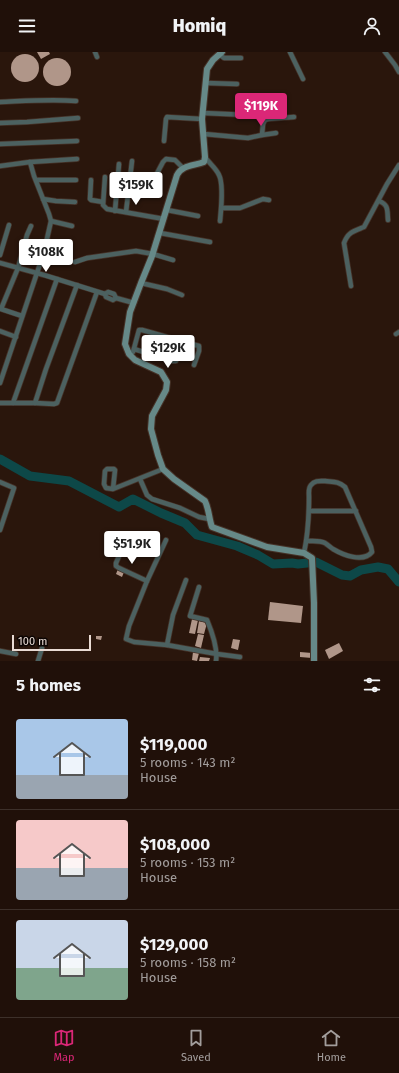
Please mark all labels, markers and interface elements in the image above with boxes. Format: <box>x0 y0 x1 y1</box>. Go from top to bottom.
icon: menu <box>16 15 38 37</box>
text: Homiq <box>173 15 226 37</box>
icon: person <box>361 15 383 37</box>
pin: $119K <box>233 93 289 127</box>
text: $119K <box>244 98 278 113</box>
pin: $159K <box>108 172 164 206</box>
text: $159K <box>119 177 153 192</box>
pin: $108K <box>18 239 74 273</box>
text: $108K <box>28 244 64 259</box>
pin: $129K <box>140 335 196 369</box>
text: $129K <box>151 340 185 355</box>
pin: $51.9K <box>99 531 165 565</box>
text: $51.9K <box>113 536 151 551</box>
scale bar <box>12 633 91 652</box>
text: 100 m <box>18 635 47 648</box>
icon: filters <box>361 674 383 696</box>
text: 5 homes <box>16 675 81 696</box>
text: $119,000 <box>140 734 207 755</box>
icon: home <box>48 735 96 783</box>
text: 5 rooms · 143 m² <box>140 755 236 770</box>
text: House <box>140 770 177 785</box>
text: $108,000 <box>140 834 210 855</box>
icon: home <box>48 836 96 884</box>
text: 5 rooms · 153 m² <box>140 855 235 870</box>
text: House <box>140 870 177 885</box>
text: $129,000 <box>140 934 208 955</box>
icon: home <box>48 936 96 984</box>
text: 5 rooms · 158 m² <box>140 955 236 970</box>
text: House <box>140 970 177 985</box>
tab: Map <box>53 1027 75 1064</box>
tab: Saved <box>181 1027 211 1064</box>
tab: Home <box>317 1027 346 1064</box>

